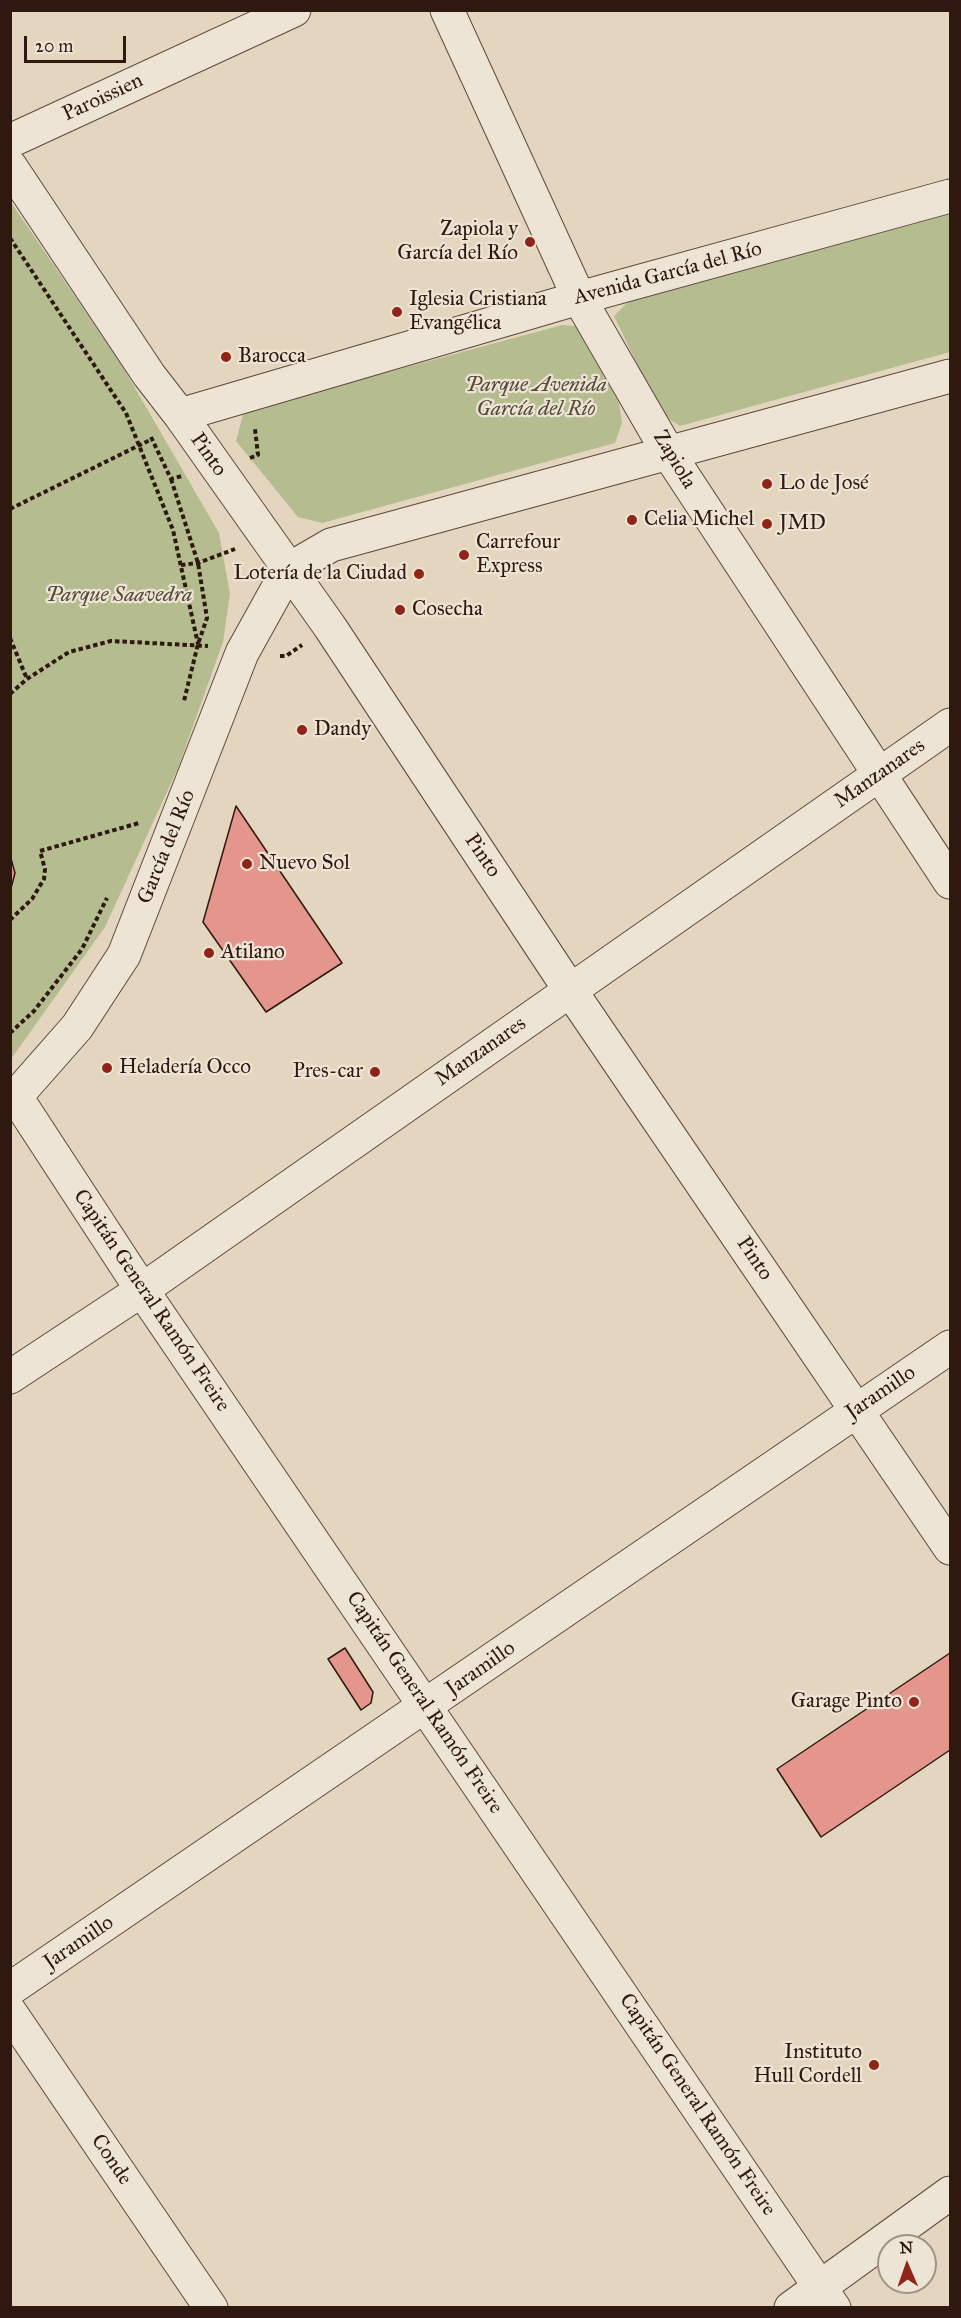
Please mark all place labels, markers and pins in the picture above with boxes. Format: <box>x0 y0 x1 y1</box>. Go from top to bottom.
place label: Zapiola y García del Río <box>397 217 518 267</box>
marker: Zapiola y García del Río <box>523 235 537 249</box>
place label: Iglesia Cristiana Evangélica <box>409 287 547 337</box>
marker: Iglesia Cristiana Evangélica <box>390 305 404 319</box>
place label: Barocca <box>238 344 306 370</box>
marker: Barocca <box>219 350 233 364</box>
place label: Lo de José <box>779 471 869 497</box>
marker: Lo de José <box>760 477 774 491</box>
place label: Celia Michel <box>644 507 754 533</box>
place label: JMD <box>779 511 826 537</box>
marker: Celia Michel <box>625 513 639 527</box>
marker: JMD <box>760 517 774 531</box>
place label: Carrefour Express <box>476 530 560 580</box>
marker: Carrefour Express <box>457 548 471 562</box>
place label: Lotería de la Ciudad <box>234 561 407 587</box>
marker: Lotería de la Ciudad <box>412 567 426 581</box>
place label: Cosecha <box>412 597 483 623</box>
marker: Cosecha <box>393 603 407 617</box>
place label: Dandy <box>314 717 371 743</box>
marker: Dandy <box>295 723 309 737</box>
place label: Nuevo Sol <box>259 851 350 877</box>
marker: Nuevo Sol <box>240 857 254 871</box>
place label: Atilano <box>221 940 285 966</box>
marker: Atilano <box>202 946 216 960</box>
place label: Heladería Occo <box>119 1055 251 1081</box>
place label: Pres-car <box>293 1059 363 1085</box>
marker: Heladería Occo <box>100 1061 114 1075</box>
marker: Pres-car <box>368 1065 382 1079</box>
place label: Garage Pinto <box>791 1689 902 1715</box>
marker: Garage Pinto <box>907 1695 921 1709</box>
place label: Instituto Hull Cordell <box>754 2040 862 2090</box>
marker: Instituto Hull Cordell <box>867 2058 881 2072</box>

